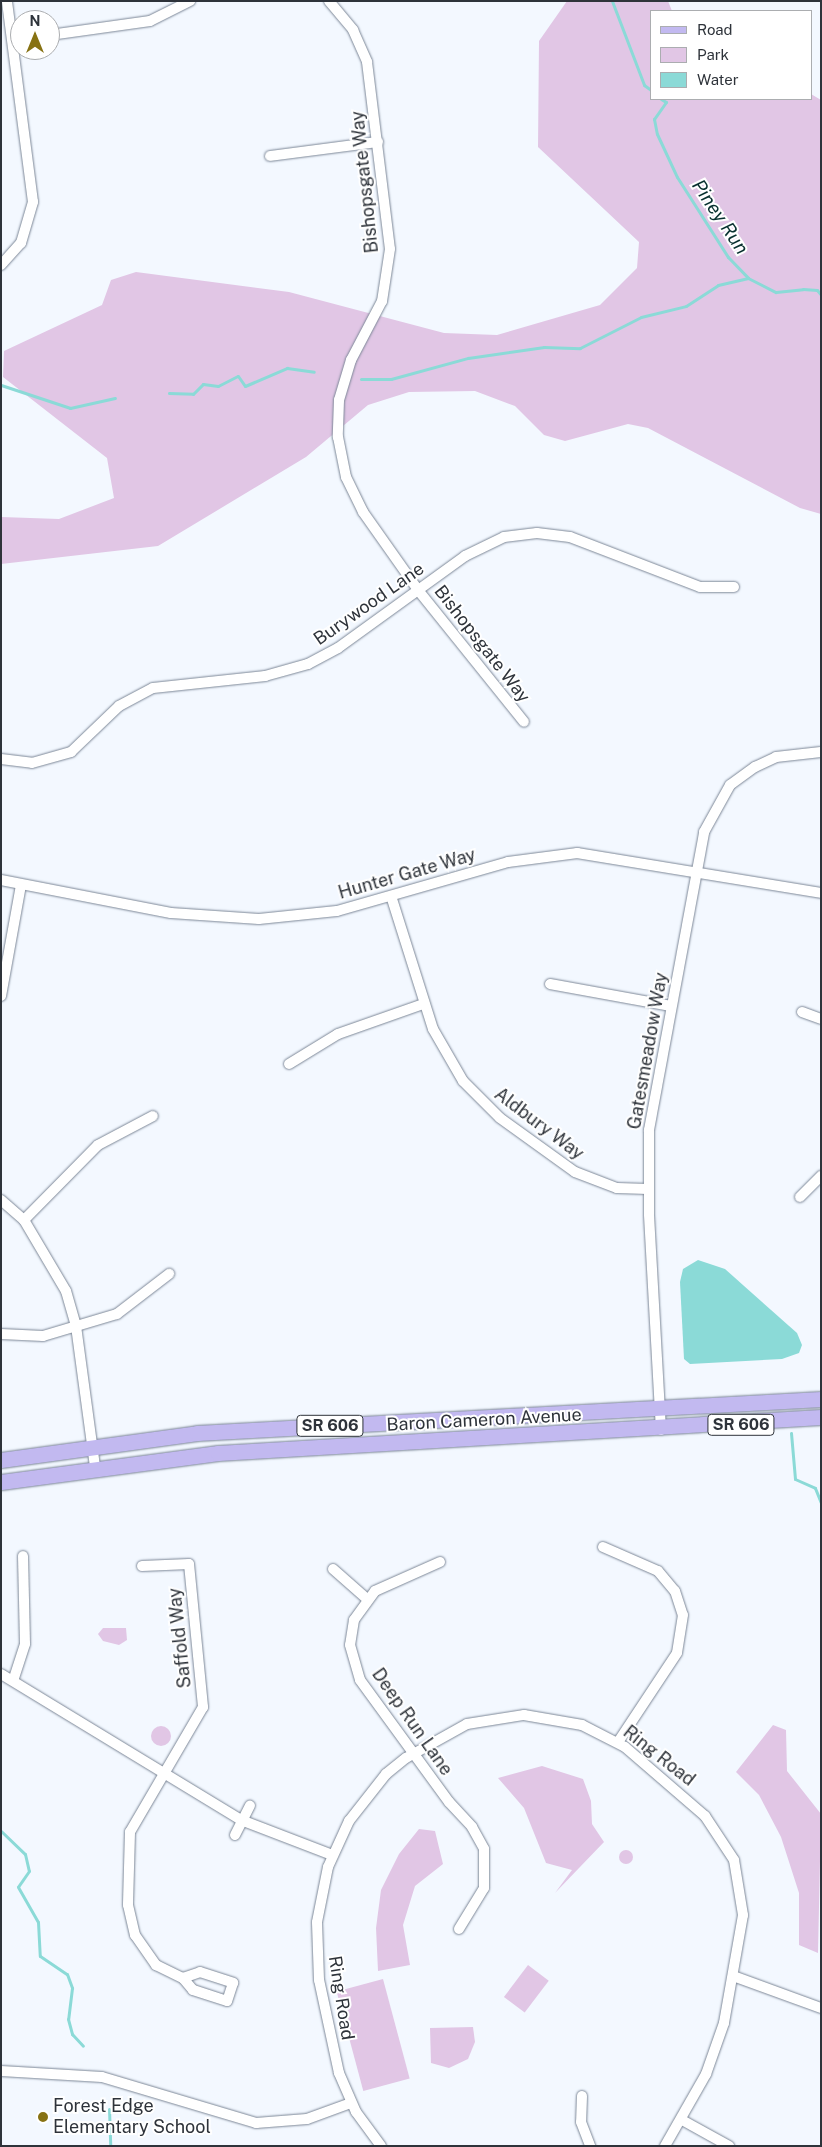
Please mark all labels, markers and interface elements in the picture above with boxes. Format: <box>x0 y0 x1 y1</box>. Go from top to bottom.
north arrow <box>10 10 60 60</box>
legend <box>650 10 812 100</box>
text: N <box>30 13 40 29</box>
text: Road <box>697 21 733 38</box>
text: Park <box>697 46 729 63</box>
text: Water <box>697 71 739 88</box>
street label: Bishopsgate Way <box>347 110 383 254</box>
water label: Piney Run <box>687 175 753 259</box>
street label: Burywood Lane <box>310 558 428 650</box>
street label: Bishopsgate Way <box>429 581 535 707</box>
street label: Hunter Gate Way <box>336 844 478 904</box>
street label: Gatesmeadow Way <box>624 971 672 1131</box>
street label: Aldbury Way <box>490 1083 588 1165</box>
street label: Baron Cameron Avenue <box>386 1404 582 1436</box>
road number: SR 606 <box>296 1412 364 1440</box>
road number: SR 606 <box>707 1412 775 1438</box>
street label: Saffold Way <box>164 1586 196 1690</box>
street label: Deep Run Lane <box>367 1664 457 1780</box>
street label: Ring Road <box>619 1721 699 1791</box>
street label: Ring Road <box>324 1954 358 2042</box>
place label: Forest Edge Elementary School <box>53 2096 211 2138</box>
marker: Forest Edge Elementary School <box>37 2111 49 2123</box>

